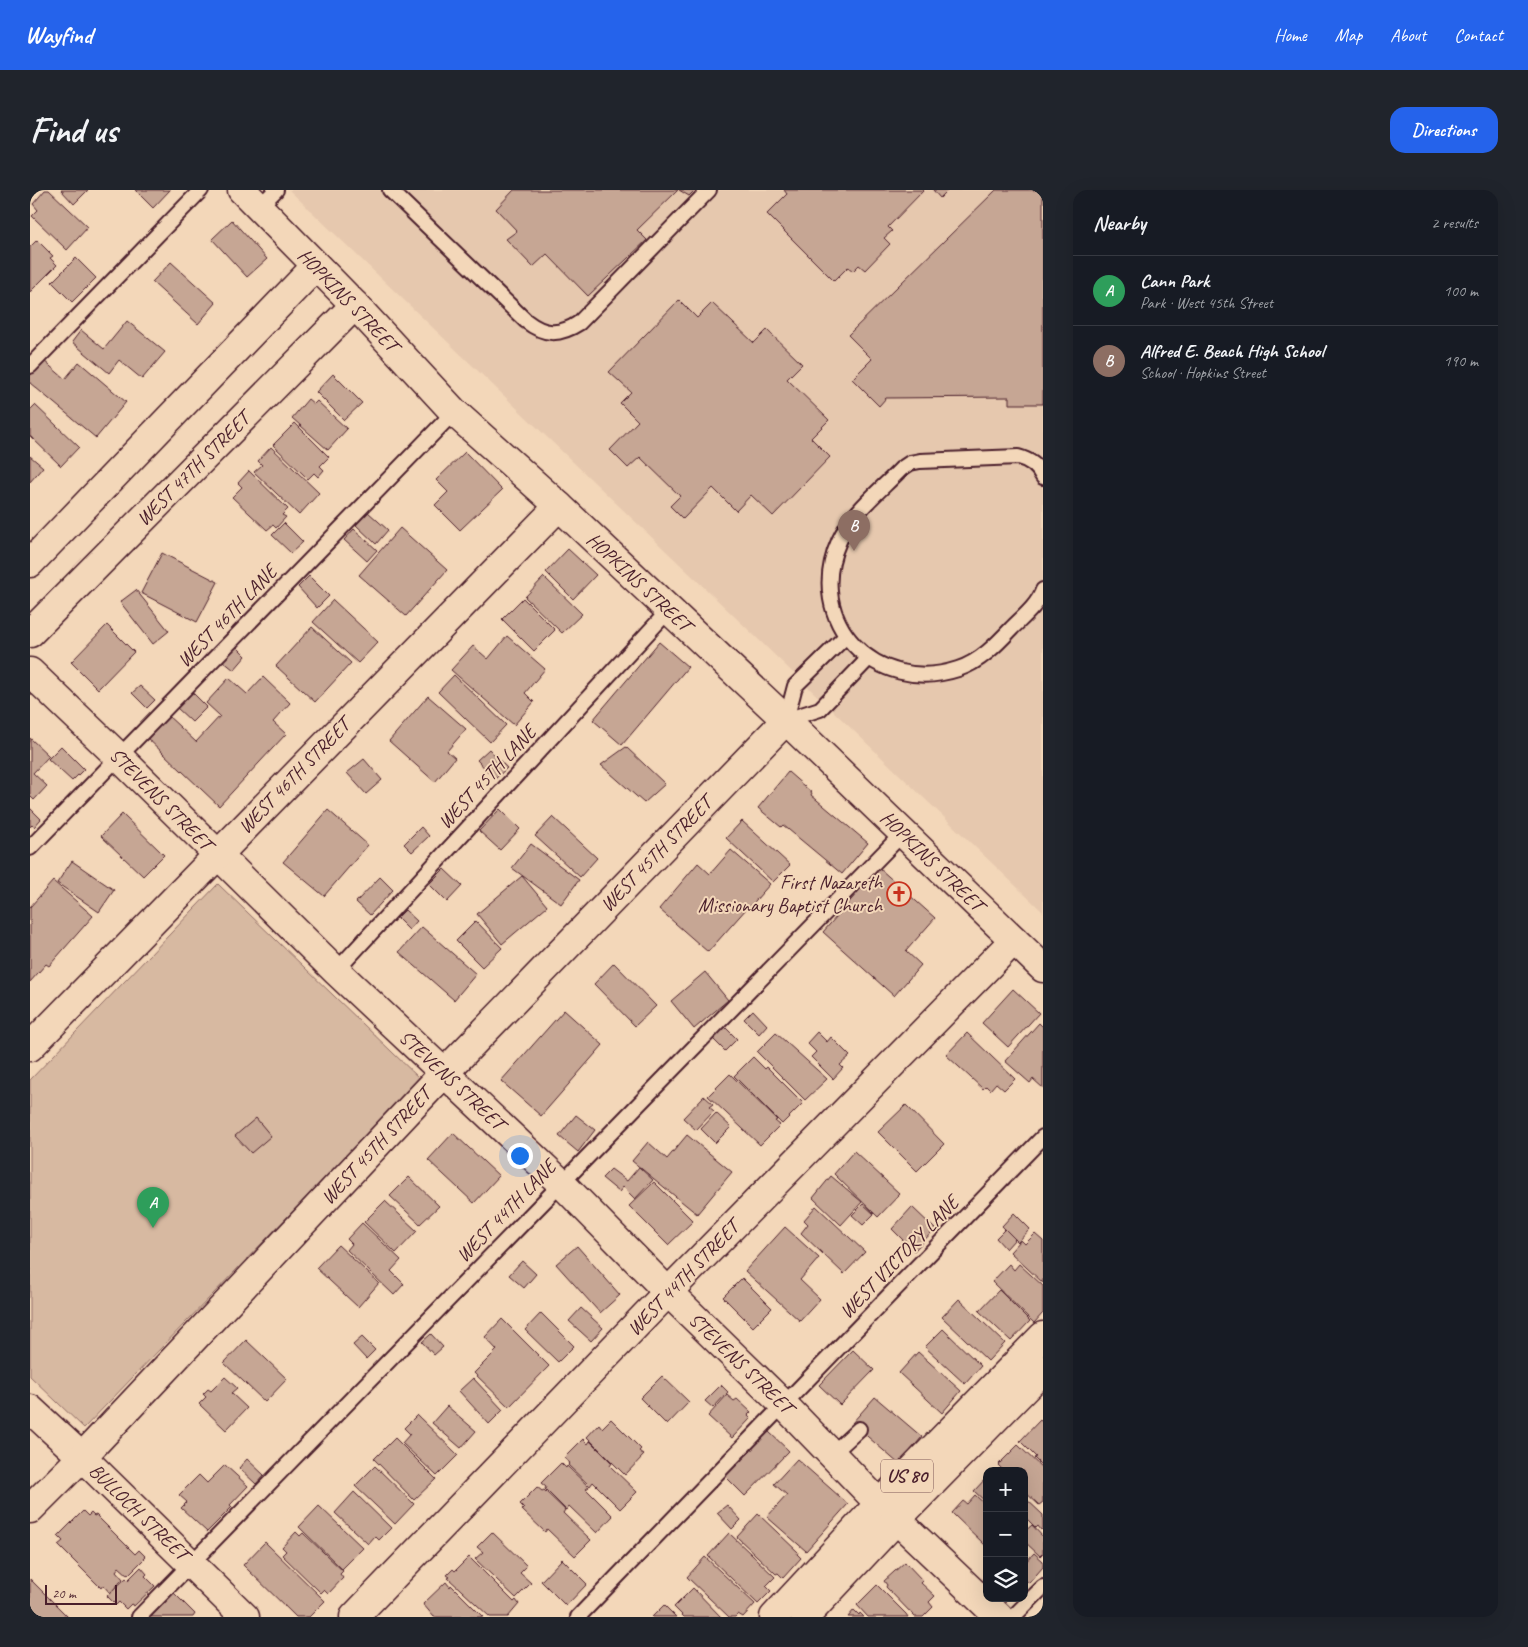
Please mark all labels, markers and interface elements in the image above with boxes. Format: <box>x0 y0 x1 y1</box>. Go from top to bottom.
text: Wayfind <box>25 20 92 50</box>
text: Home <box>1274 24 1307 46</box>
text: Map <box>1335 24 1362 46</box>
text: About <box>1390 24 1426 46</box>
text: Contact <box>1454 24 1503 46</box>
button: Directions <box>1390 107 1498 153</box>
text: Find us <box>30 108 117 153</box>
text: Nearby <box>1093 210 1146 236</box>
text: 2 results <box>1431 213 1478 233</box>
street label: HOPKINS STREET <box>292 243 407 360</box>
text: Cann Park <box>1140 269 1209 293</box>
text: A <box>1105 281 1113 301</box>
text: 100 m <box>1444 281 1478 301</box>
text: Park · West 45th Street <box>1140 293 1273 313</box>
text: Alfred E. Beach High School <box>1140 339 1324 363</box>
text: B <box>1105 351 1113 371</box>
text: 190 m <box>1444 351 1478 371</box>
text: School · Hopkins Street <box>1140 363 1266 383</box>
street label: WEST 47TH STREET <box>131 404 258 531</box>
pin: B <box>838 510 870 551</box>
street label: HOPKINS STREET <box>581 527 700 640</box>
street label: WEST 46TH LANE <box>172 557 284 672</box>
street label: WEST 46TH STREET <box>233 710 359 839</box>
street label: WEST 45TH LANE <box>433 718 544 834</box>
street label: STEVENS STREET <box>104 742 221 859</box>
street label: WEST 45TH STREET <box>595 788 721 917</box>
street label: HOPKINS STREET <box>875 805 992 920</box>
place label: First Nazareth Missionary Baptist Church <box>698 870 884 918</box>
church icon: First Nazareth Missionary Baptist Church <box>886 881 912 907</box>
street label: STEVENS STREET <box>394 1025 514 1139</box>
street label: WEST 45TH STREET <box>316 1079 440 1210</box>
your location <box>507 1143 533 1169</box>
street label: WEST 44TH LANE <box>451 1152 563 1267</box>
pin: A <box>137 1187 169 1228</box>
street label: WEST VICTORY LANE <box>834 1188 966 1324</box>
street label: WEST 44TH STREET <box>622 1212 748 1341</box>
street label: STEVENS STREET <box>684 1307 802 1422</box>
street label: BULLOCH STREET <box>84 1458 198 1569</box>
road number: US 80 <box>881 1460 933 1492</box>
map controls <box>983 1467 1028 1602</box>
button: + <box>983 1467 1028 1512</box>
button: − <box>983 1512 1028 1557</box>
button: layers <box>983 1557 1028 1602</box>
scale bar <box>45 1582 118 1605</box>
text: 20 m <box>52 1585 76 1602</box>

